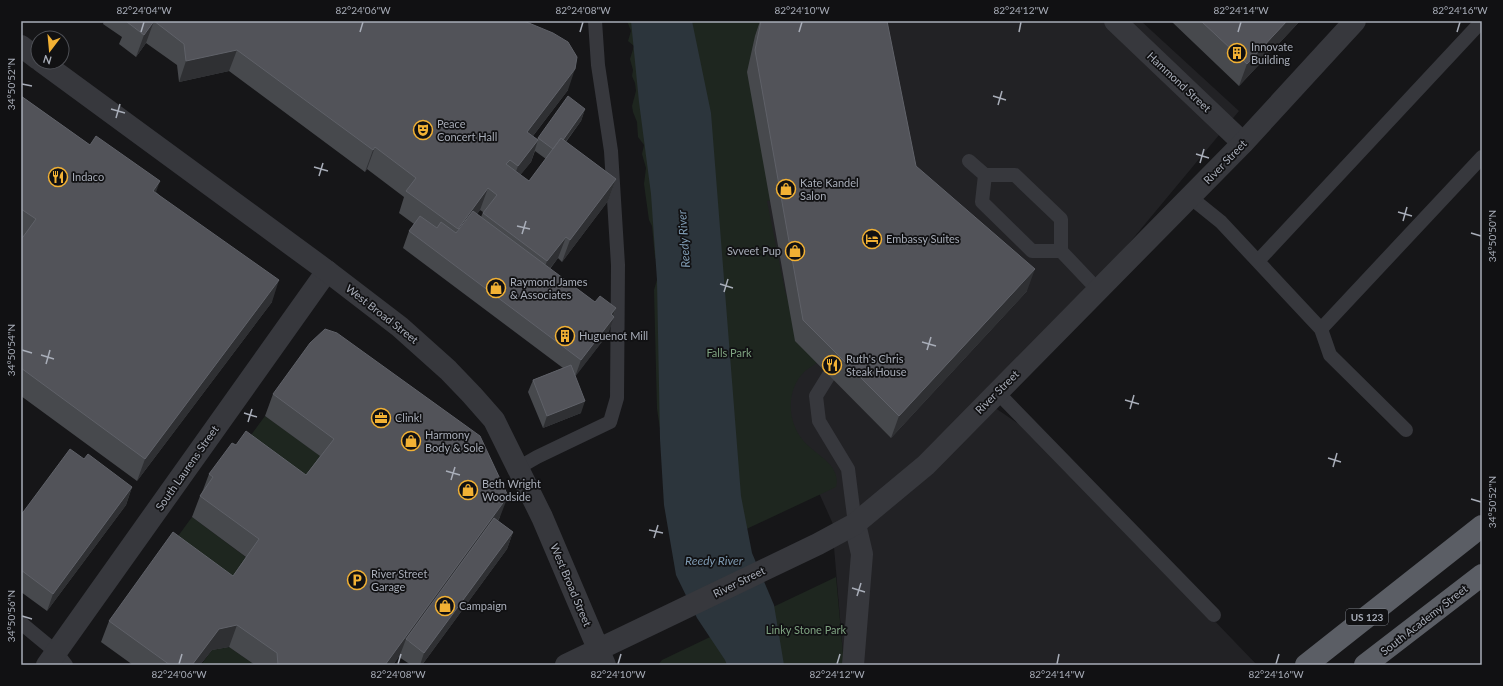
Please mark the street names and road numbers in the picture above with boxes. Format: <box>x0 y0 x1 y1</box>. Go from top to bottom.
street label: Hammond Street <box>1145 49 1214 114</box>
street label: River Street <box>1200 137 1249 186</box>
street label: West Broad Street <box>343 281 421 346</box>
street label: River Street <box>972 367 1021 416</box>
street label: South Laurens Street <box>152 423 221 513</box>
street label: West Broad Street <box>548 542 595 628</box>
street label: River Street <box>711 563 767 600</box>
street label: South Academy Street <box>1378 582 1470 658</box>
road number: US 123 <box>1346 609 1388 625</box>

